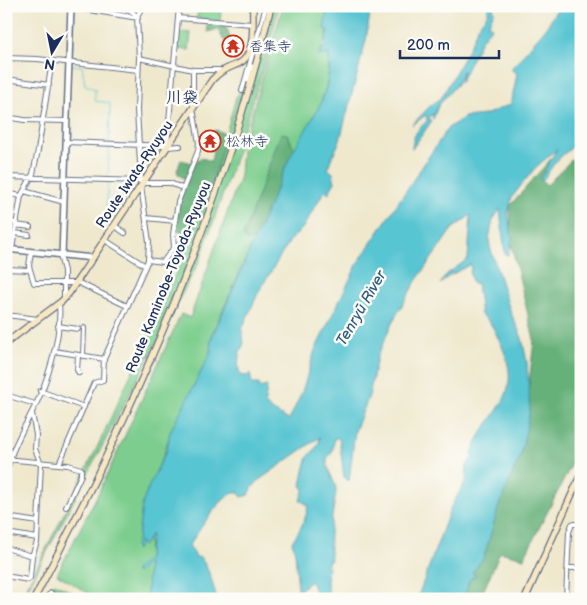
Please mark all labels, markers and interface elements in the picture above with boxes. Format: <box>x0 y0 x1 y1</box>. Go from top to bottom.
north arrow <box>28 28 78 78</box>
scale bar <box>400 28 498 60</box>
temple icon: 香集寺 <box>221 34 245 58</box>
text: 200 m <box>407 36 450 55</box>
place label: 香集寺 <box>249 38 291 55</box>
text: N <box>43 55 56 74</box>
district label: 川袋 <box>166 89 198 108</box>
street label: Route Iwata-Ryuyou <box>92 117 177 231</box>
temple icon: 松林寺 <box>198 129 222 153</box>
place label: 松林寺 <box>226 133 268 150</box>
street label: Route Kaminobe-Toyoda-Ryuyou <box>122 179 215 375</box>
water label: Tenryū River <box>332 266 391 349</box>

